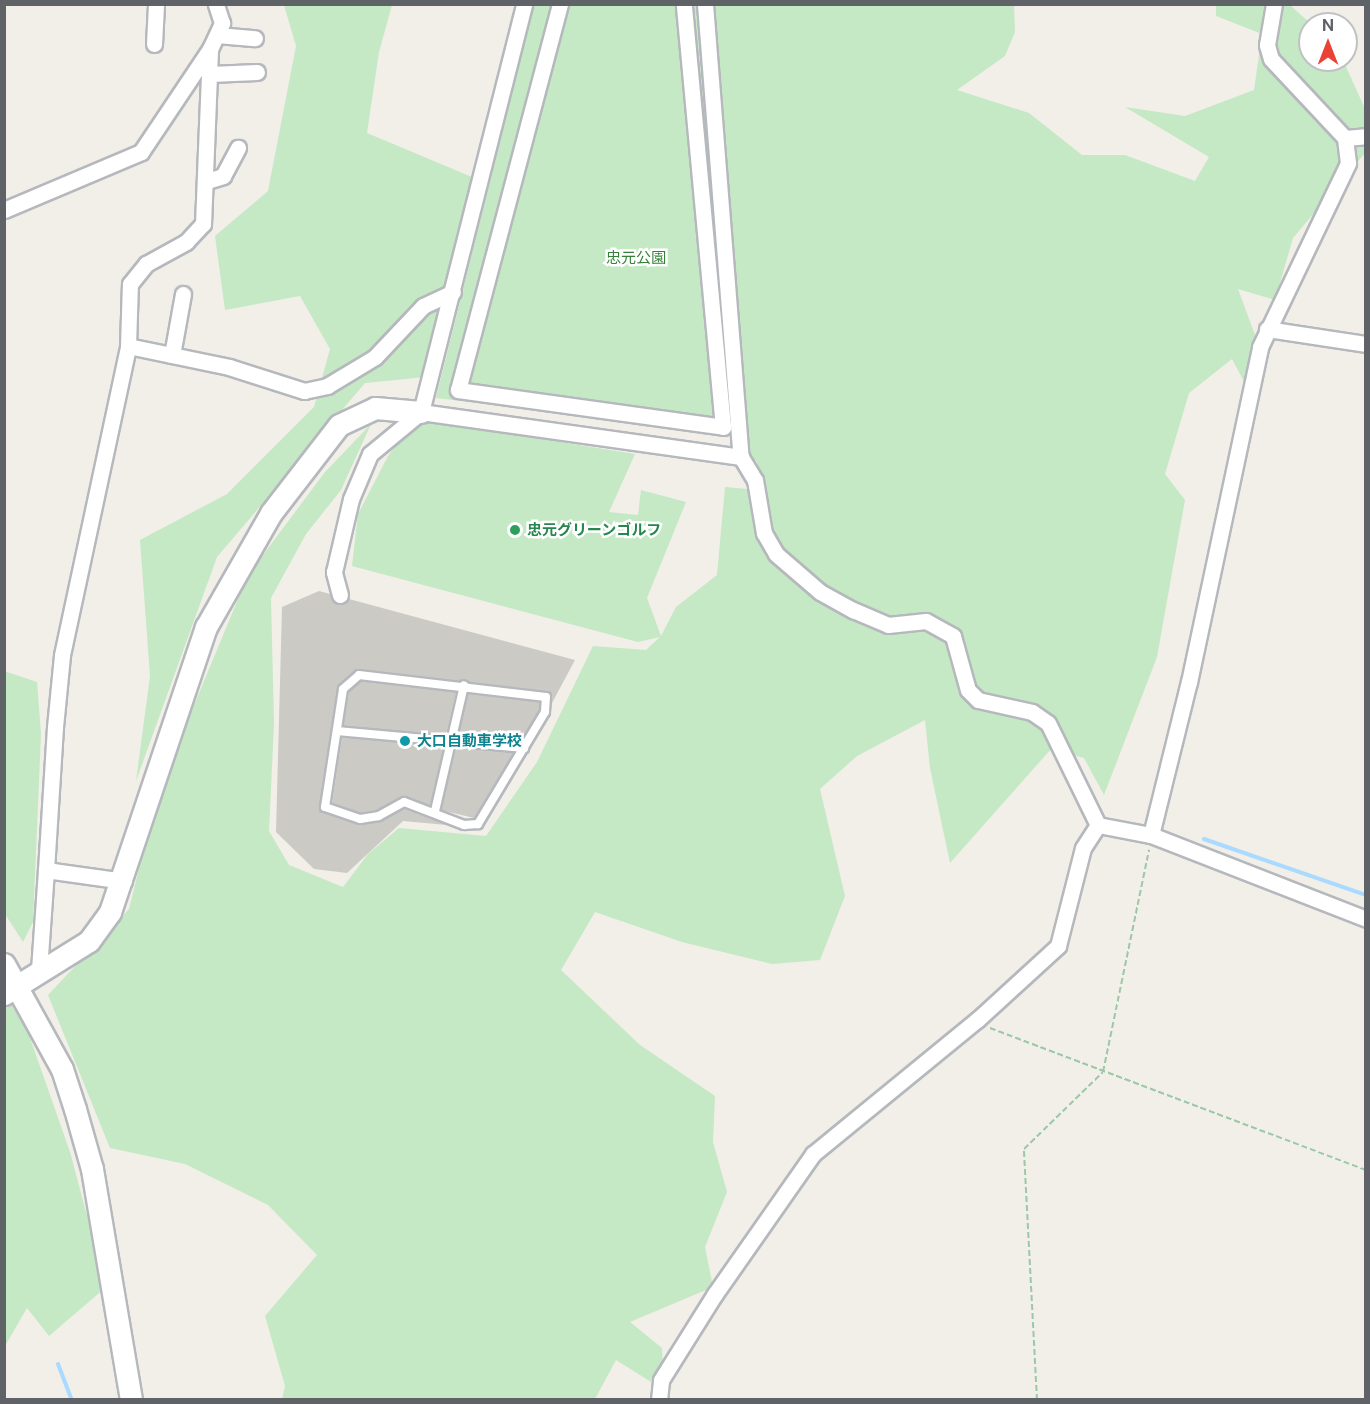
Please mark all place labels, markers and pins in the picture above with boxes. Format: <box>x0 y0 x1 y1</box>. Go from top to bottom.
place label: 忠元グリーンゴルフ <box>527 521 662 539</box>
marker: 忠元グリーンゴルフ <box>508 523 522 537</box>
place label: 大口自動車学校 <box>417 732 522 750</box>
marker: 大口自動車学校 <box>398 734 412 748</box>

